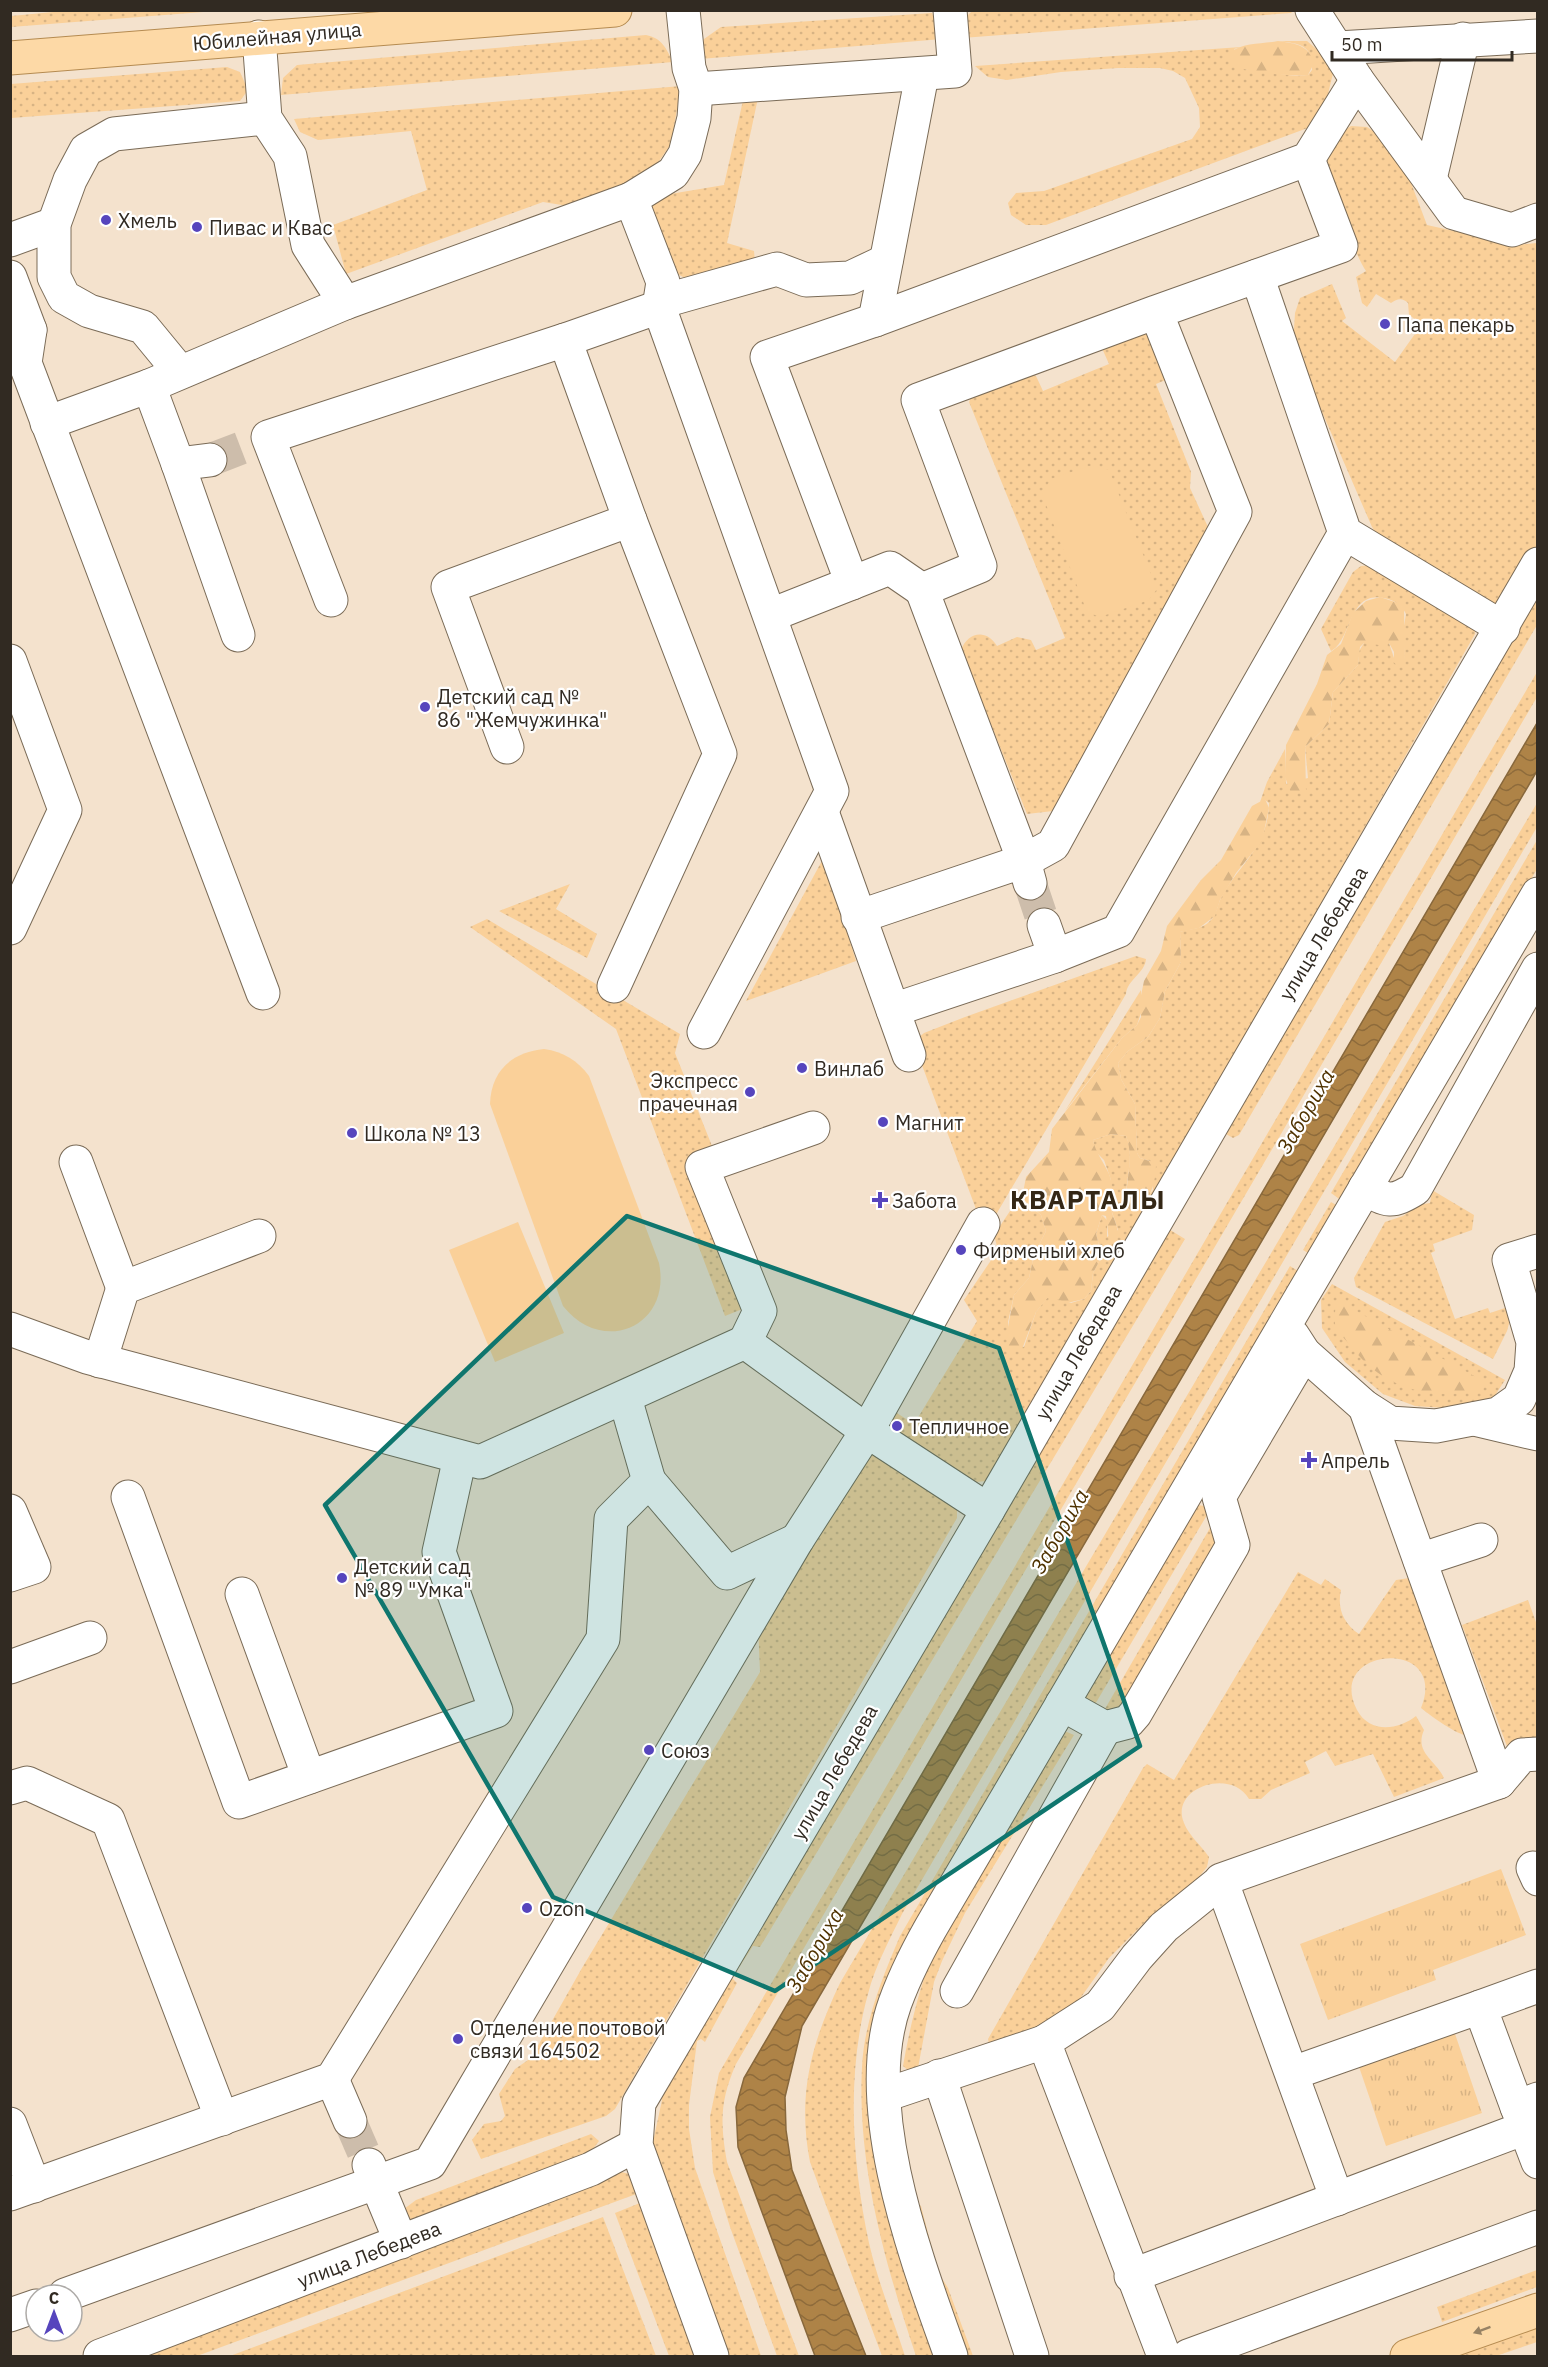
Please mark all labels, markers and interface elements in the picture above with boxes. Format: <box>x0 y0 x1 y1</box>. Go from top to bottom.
street label: Юбилейная улица <box>191 15 363 57</box>
scale bar <box>1332 24 1512 62</box>
text: 50 m <box>1341 33 1383 56</box>
place label: Хмель <box>118 207 177 234</box>
marker: Хмель <box>99 213 113 227</box>
place label: Пивас и Квас <box>209 214 332 241</box>
marker: Пивас и Квас <box>190 220 204 234</box>
place label: Папа пекарь <box>1397 311 1514 338</box>
marker: Папа пекарь <box>1378 317 1392 331</box>
place label: Детский сад № 86 "Жемчужинка" <box>437 683 607 733</box>
marker: Детский сад № 86 "Жемчужинка" <box>418 700 432 714</box>
street label: улица Лебедева <box>1272 861 1374 1005</box>
place label: Винлаб <box>814 1055 884 1082</box>
marker: Винлаб <box>795 1061 809 1075</box>
water label: Забориха <box>1270 1064 1340 1158</box>
place label: Экспресс прачечная <box>639 1067 738 1117</box>
marker: Экспресс прачечная <box>743 1085 757 1099</box>
place label: Магнит <box>895 1109 964 1136</box>
marker: Магнит <box>876 1115 890 1129</box>
place label: Школа № 13 <box>364 1120 481 1147</box>
marker: Школа № 13 <box>345 1126 359 1140</box>
district label: КВАРТАЛЫ <box>1010 1182 1166 1216</box>
place label: Забота <box>892 1187 957 1214</box>
marker: Забота <box>873 1193 887 1207</box>
place label: Фирменый хлеб <box>973 1237 1125 1264</box>
marker: Фирменый хлеб <box>954 1243 968 1257</box>
street label: улица Лебедева <box>1028 1279 1128 1424</box>
place label: Тепличное <box>909 1413 1009 1440</box>
marker: Тепличное <box>890 1419 904 1433</box>
place label: Апрель <box>1321 1447 1390 1474</box>
marker: Апрель <box>1302 1453 1316 1467</box>
water label: Забориха <box>1024 1484 1094 1578</box>
place label: Детский сад № 89 "Умка" <box>354 1553 472 1603</box>
marker: Детский сад № 89 "Умка" <box>335 1571 349 1585</box>
street label: улица Лебедева <box>784 1699 884 1844</box>
place label: Союз <box>661 1737 710 1764</box>
marker: Союз <box>642 1743 656 1757</box>
place label: Ozon <box>539 1895 585 1922</box>
marker: Ozon <box>520 1901 534 1915</box>
water label: Забориха <box>779 1903 849 1997</box>
place label: Отделение почтовой связи 164502 <box>470 2014 665 2064</box>
marker: Отделение почтовой связи 164502 <box>451 2032 465 2046</box>
street label: улица Лебедева <box>293 2214 445 2294</box>
north arrow <box>24 2283 84 2343</box>
text: С <box>49 2288 59 2308</box>
one-way arrow <box>1473 2325 1491 2335</box>

